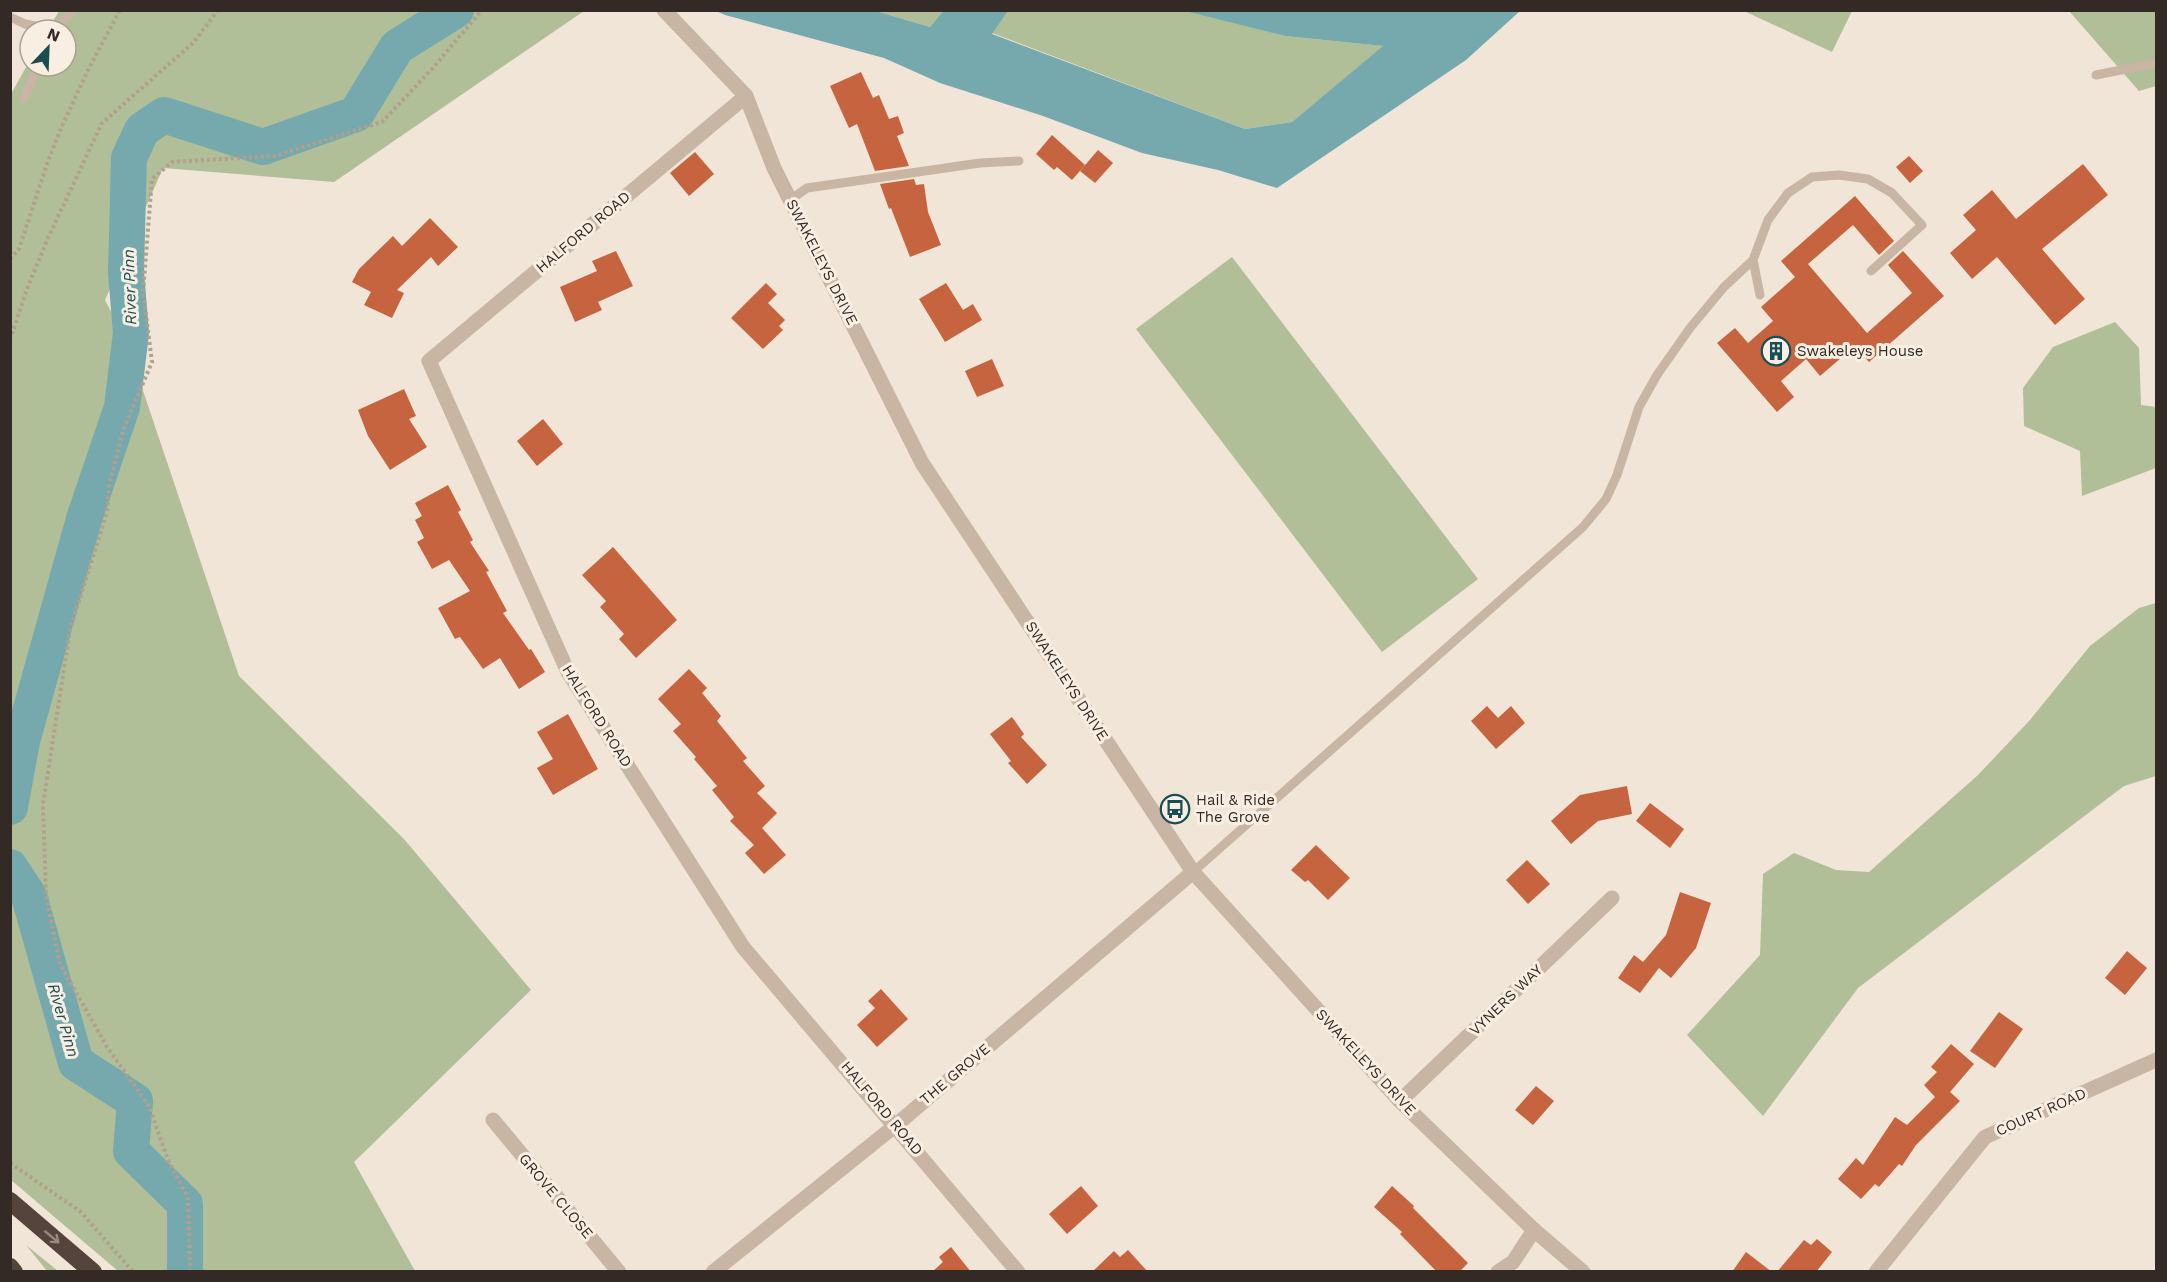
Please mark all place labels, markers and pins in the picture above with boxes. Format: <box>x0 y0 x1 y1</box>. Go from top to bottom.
building icon: Swakeleys House <box>1760 335 1792 367</box>
place label: Swakeleys House <box>1797 342 1924 360</box>
place label: Hail & Ride The Grove <box>1196 791 1275 826</box>
bus stop icon: Hail & Ride The Grove <box>1159 793 1191 825</box>

